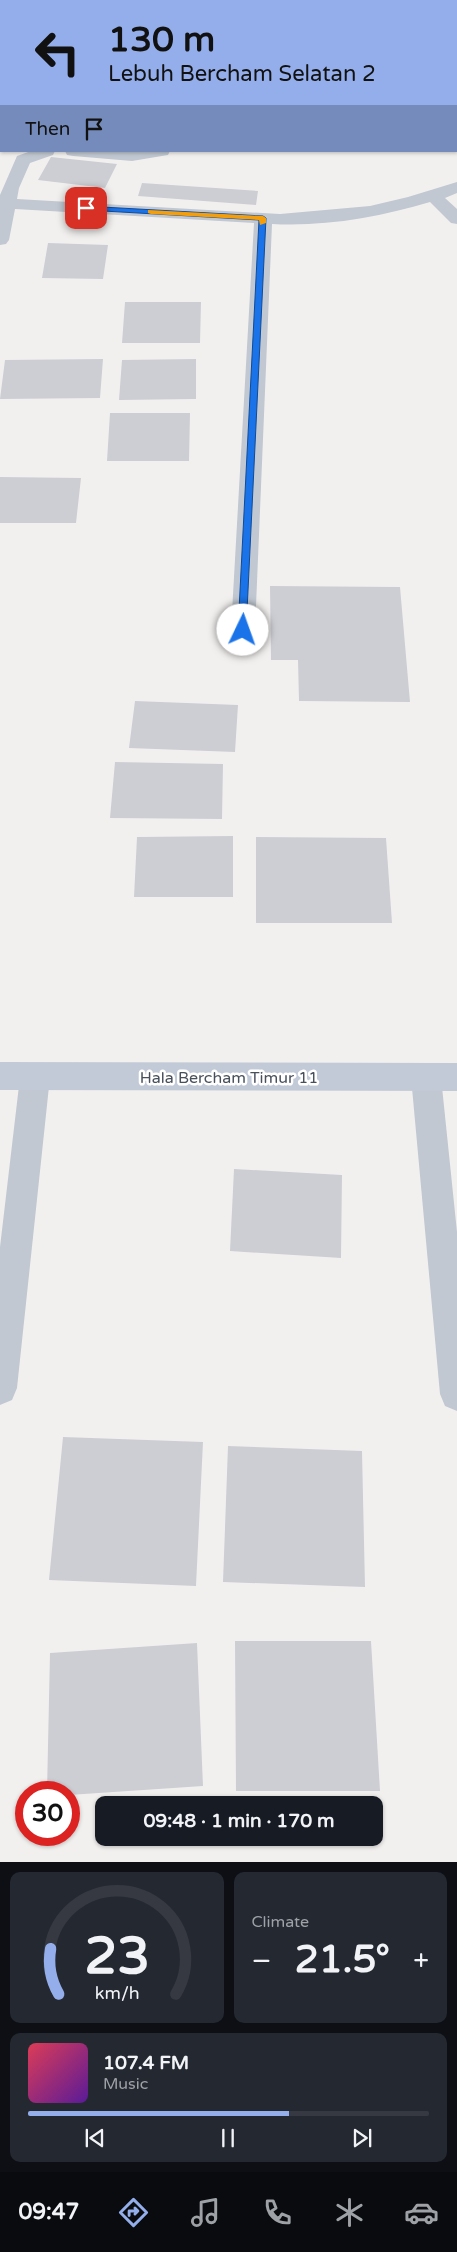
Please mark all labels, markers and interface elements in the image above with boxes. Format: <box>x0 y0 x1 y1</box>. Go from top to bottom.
text: 130 m <box>108 19 215 61</box>
icon: left <box>25 20 90 85</box>
text: Lebuh Bercham Selatan 2 <box>108 61 376 87</box>
icon: arrive <box>80 115 108 143</box>
text: Then <box>25 118 70 140</box>
pin <box>65 187 107 229</box>
icon: arrive <box>72 194 100 222</box>
position arrow <box>216 603 268 655</box>
street label: Hala Bercham Timur 11 <box>140 1068 318 1088</box>
speed limit sign: 30 <box>15 1781 80 1846</box>
text: 09:48 · 1 min · 170 m <box>143 1810 335 1832</box>
text: Climate <box>252 1912 309 1932</box>
text: 23 <box>84 1925 149 1988</box>
text: 21.5° <box>295 1937 390 1983</box>
text: − <box>252 1944 271 1978</box>
text: + <box>413 1944 429 1978</box>
text: km/h <box>94 1983 139 2004</box>
text: 107.4 FM <box>103 2052 189 2074</box>
text: Music <box>103 2074 148 2094</box>
icon: previous <box>81 2124 109 2152</box>
icon: pause <box>214 2124 242 2152</box>
icon: next <box>348 2124 376 2152</box>
icon: directions <box>116 2195 151 2230</box>
icon: music <box>188 2195 223 2230</box>
icon: phone <box>260 2195 295 2230</box>
icon: climate <box>332 2195 367 2230</box>
icon: car <box>404 2195 439 2230</box>
text: 09:47 <box>18 2199 79 2225</box>

